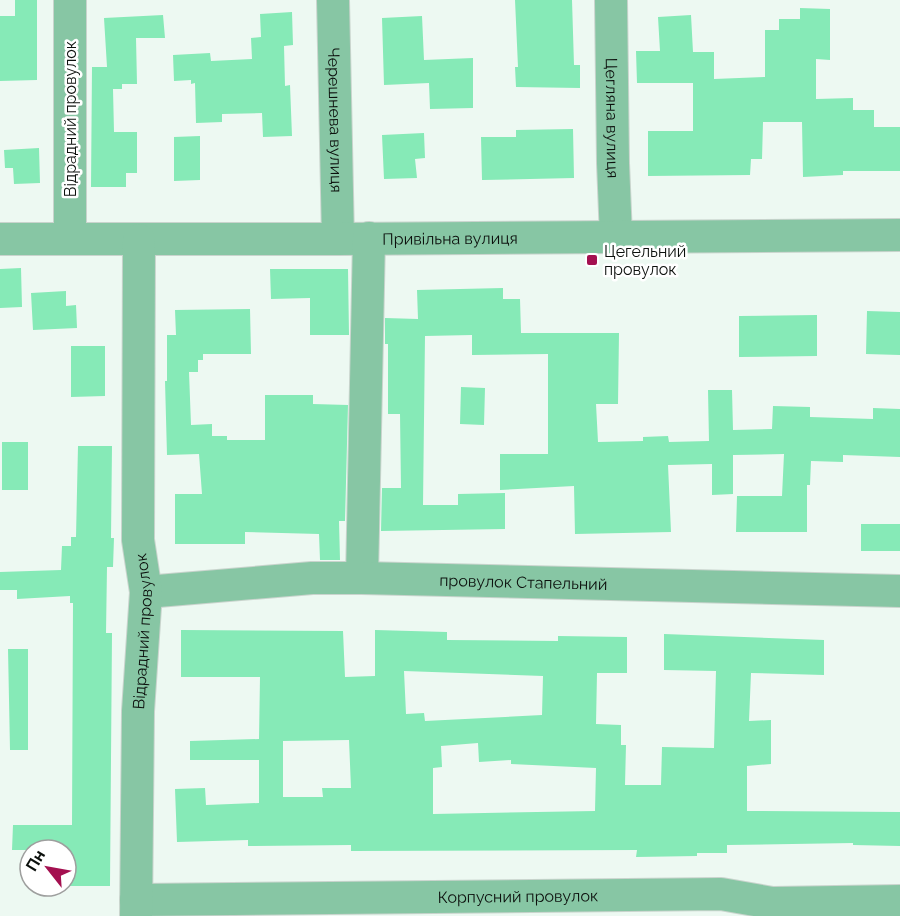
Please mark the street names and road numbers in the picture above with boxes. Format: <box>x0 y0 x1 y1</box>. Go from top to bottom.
street label: Відрадний провулок <box>61 41 80 197</box>
street label: Черешнева вулиця <box>324 47 346 193</box>
street label: Цегляна вулиця <box>602 58 623 179</box>
street label: Привільна вулиця <box>382 229 518 249</box>
street label: Відрадний провулок <box>129 552 156 710</box>
street label: провулок Стапельний <box>439 571 608 594</box>
street label: Корпусний провулок <box>438 886 598 907</box>

